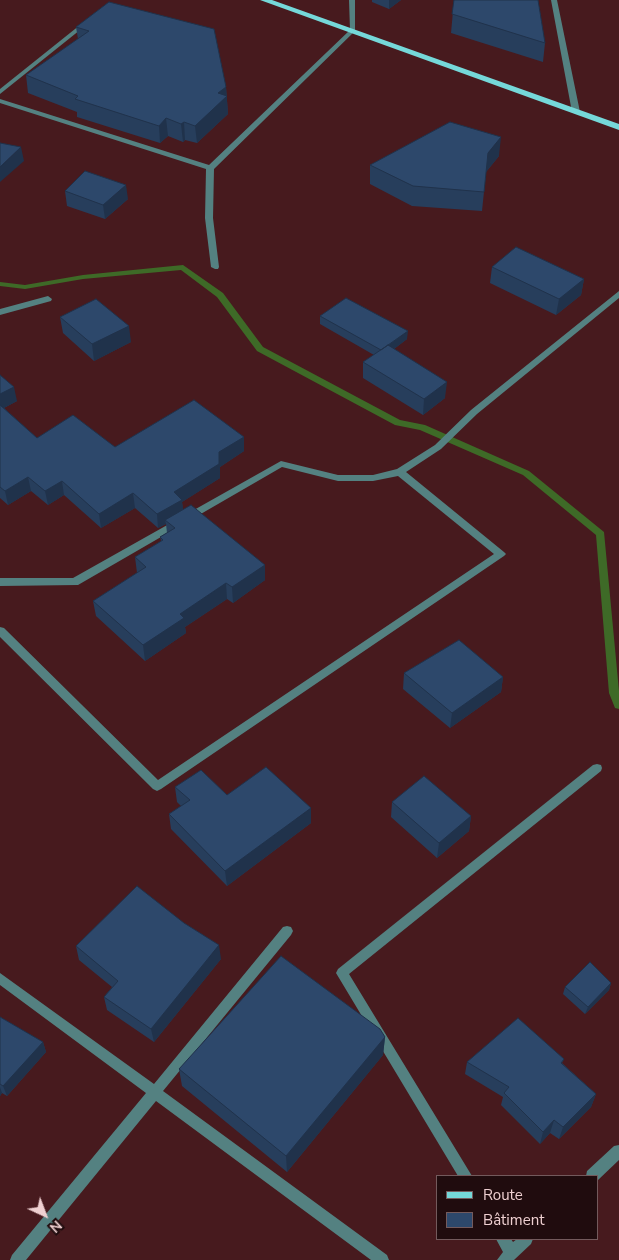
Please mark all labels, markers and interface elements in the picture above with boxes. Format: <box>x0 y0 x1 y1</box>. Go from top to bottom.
legend <box>436 1175 599 1240</box>
text: Route <box>483 1185 523 1205</box>
north arrow <box>20 1190 70 1240</box>
text: Bâtiment <box>483 1210 544 1230</box>
text: N <box>45 1216 66 1237</box>

